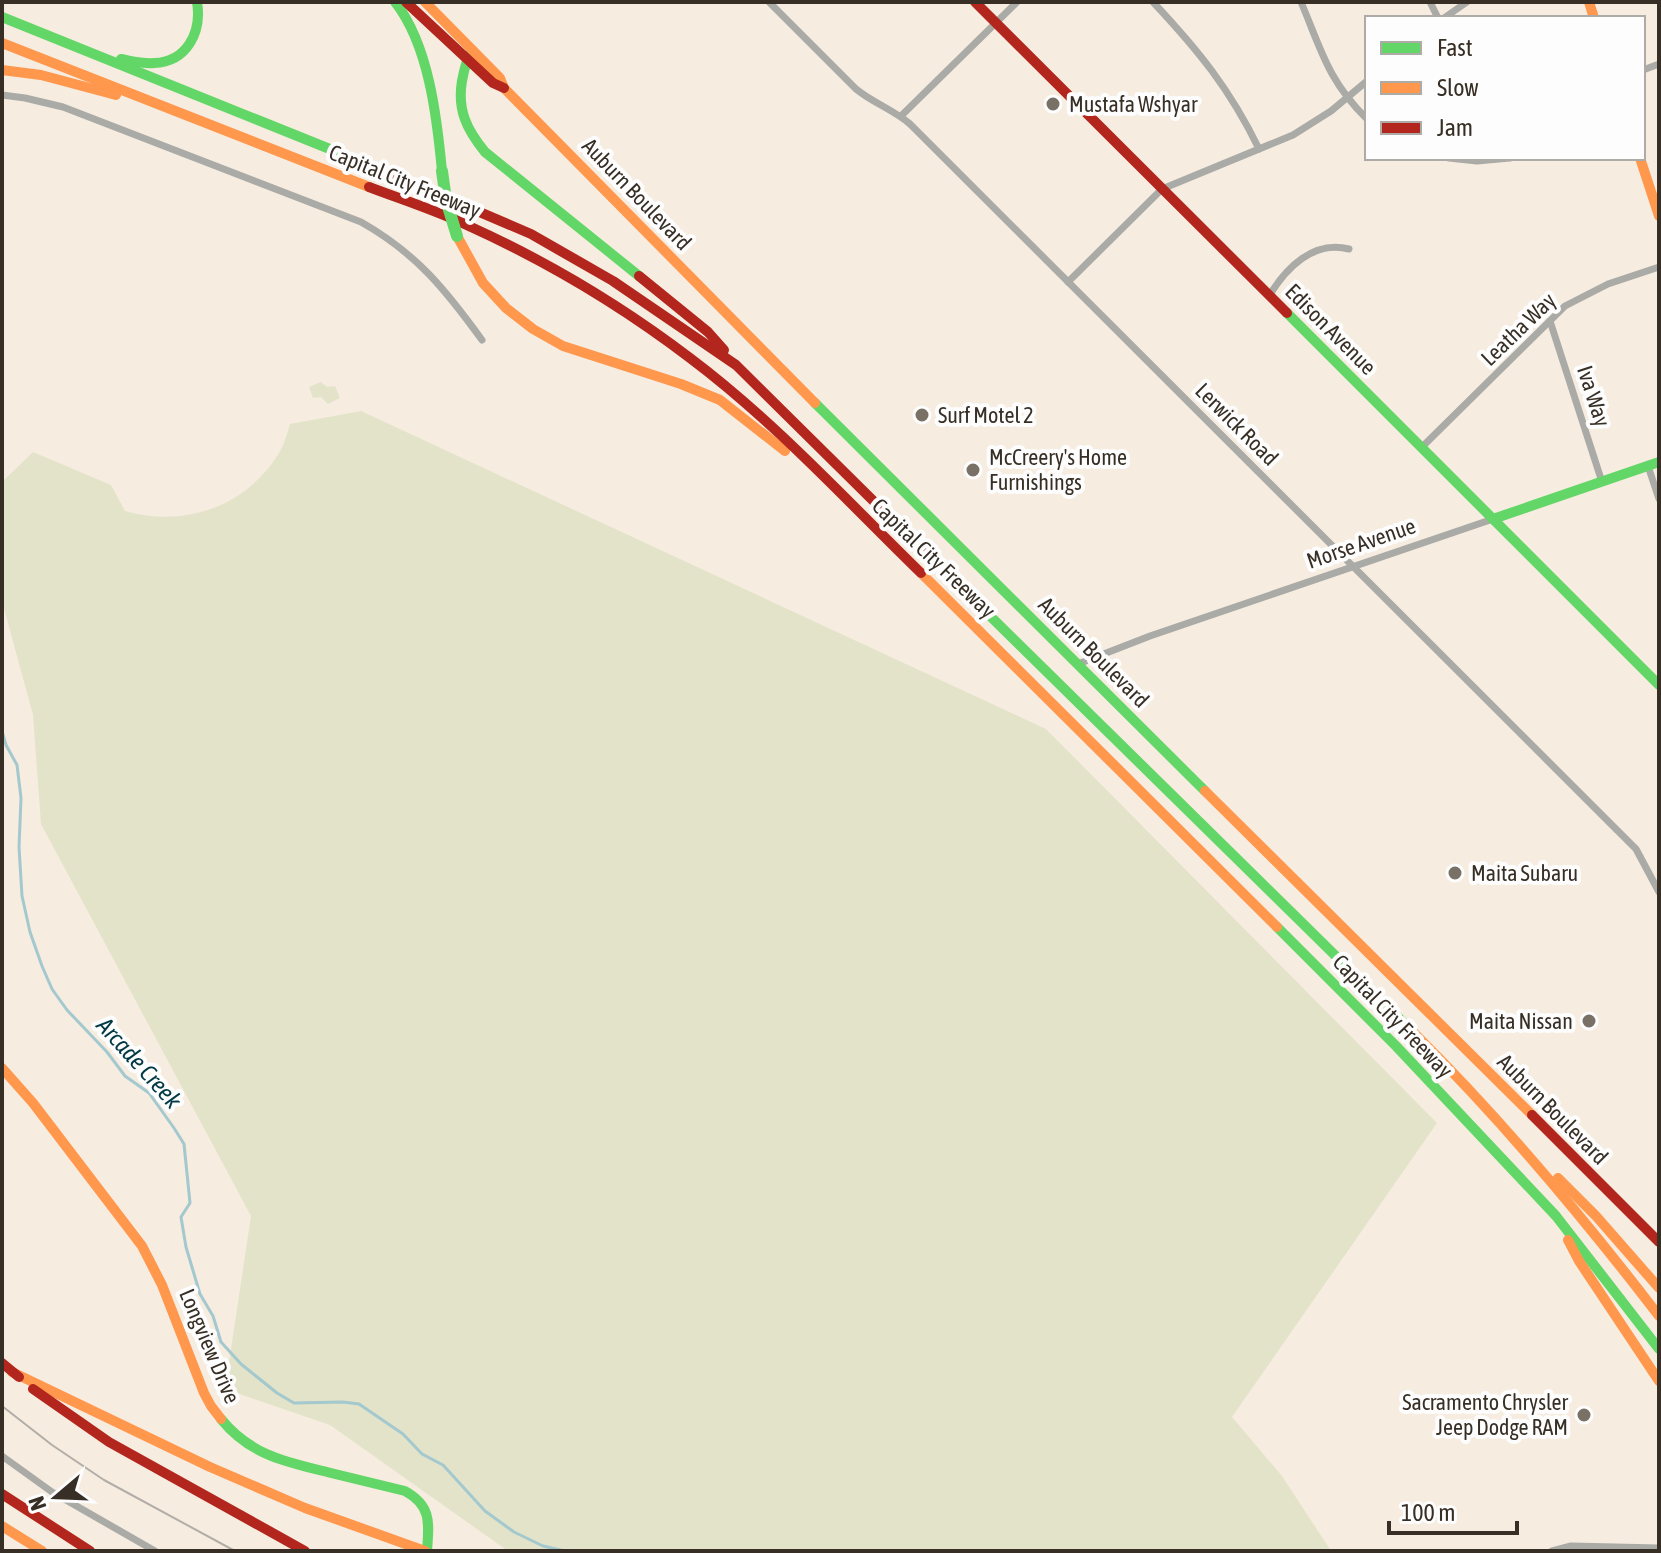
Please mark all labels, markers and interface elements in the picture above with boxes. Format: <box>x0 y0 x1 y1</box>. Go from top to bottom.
legend <box>1365 16 1645 160</box>
text: Fast <box>1437 34 1473 61</box>
text: Slow <box>1437 74 1479 101</box>
place label: Mustafa Wshyar <box>1069 91 1198 117</box>
marker: Mustafa Wshyar <box>1044 95 1062 113</box>
text: Jam <box>1437 114 1473 141</box>
street label: Auburn Boulevard <box>577 133 697 255</box>
street label: Capital City Freeway <box>325 139 485 223</box>
street label: Edison Avenue <box>1280 278 1382 380</box>
street label: Leatha Way <box>1475 287 1561 371</box>
street label: Iva Way <box>1572 362 1616 430</box>
street label: Lerwick Road <box>1190 377 1284 471</box>
place label: Surf Motel 2 <box>938 402 1034 428</box>
marker: Surf Motel 2 <box>913 406 931 424</box>
place label: McCreery's Home Furnishings <box>989 444 1127 495</box>
marker: McCreery's Home Furnishings <box>964 461 982 479</box>
street label: Capital City Freeway <box>867 493 1001 623</box>
street label: Morse Avenue <box>1303 512 1419 574</box>
street label: Auburn Boulevard <box>1033 591 1155 713</box>
place label: Maita Subaru <box>1471 860 1578 886</box>
marker: Maita Subaru <box>1446 864 1464 882</box>
street label: Capital City Freeway <box>1328 949 1458 1083</box>
place label: Maita Nissan <box>1469 1008 1573 1034</box>
water label: Arcade Creek <box>91 1011 187 1114</box>
marker: Maita Nissan <box>1580 1012 1598 1030</box>
street label: Auburn Boulevard <box>1492 1048 1614 1170</box>
street label: Longview Drive <box>174 1285 246 1407</box>
place label: Sacramento Chrysler Jeep Dodge RAM <box>1402 1389 1569 1440</box>
marker: Sacramento Chrysler Jeep Dodge RAM <box>1575 1406 1593 1424</box>
north arrow <box>16 1457 96 1537</box>
scale bar <box>1389 1485 1517 1535</box>
text: N <box>23 1493 51 1514</box>
text: 100 m <box>1401 1499 1455 1526</box>

